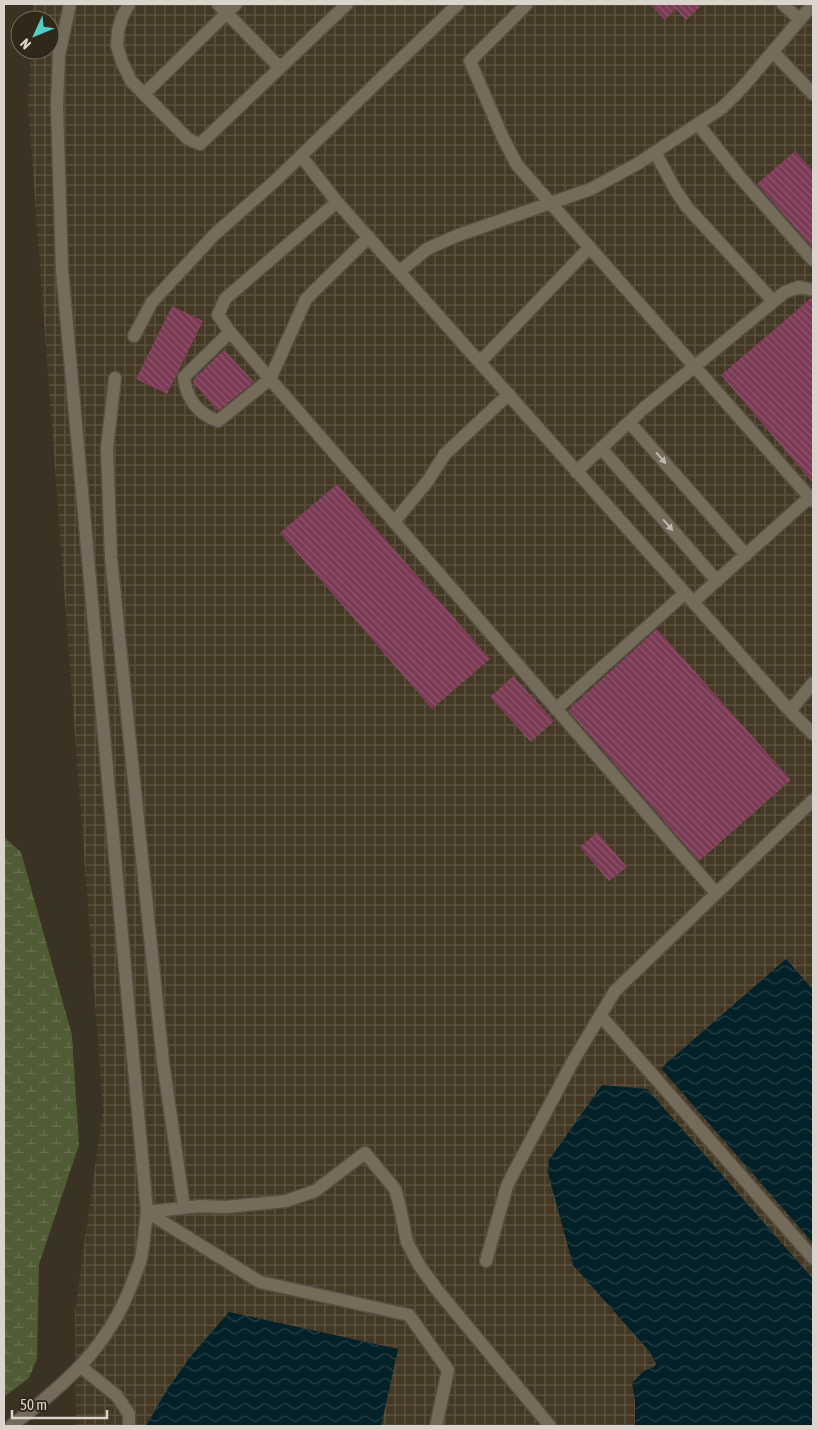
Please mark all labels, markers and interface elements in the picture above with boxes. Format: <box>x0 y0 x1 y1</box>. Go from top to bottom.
north arrow <box>10 10 60 60</box>
text: N <box>17 36 34 53</box>
one-way arrow <box>656 452 667 465</box>
one-way arrow <box>662 518 674 530</box>
scale bar <box>12 1388 108 1420</box>
text: 50 m <box>20 1396 47 1413</box>

